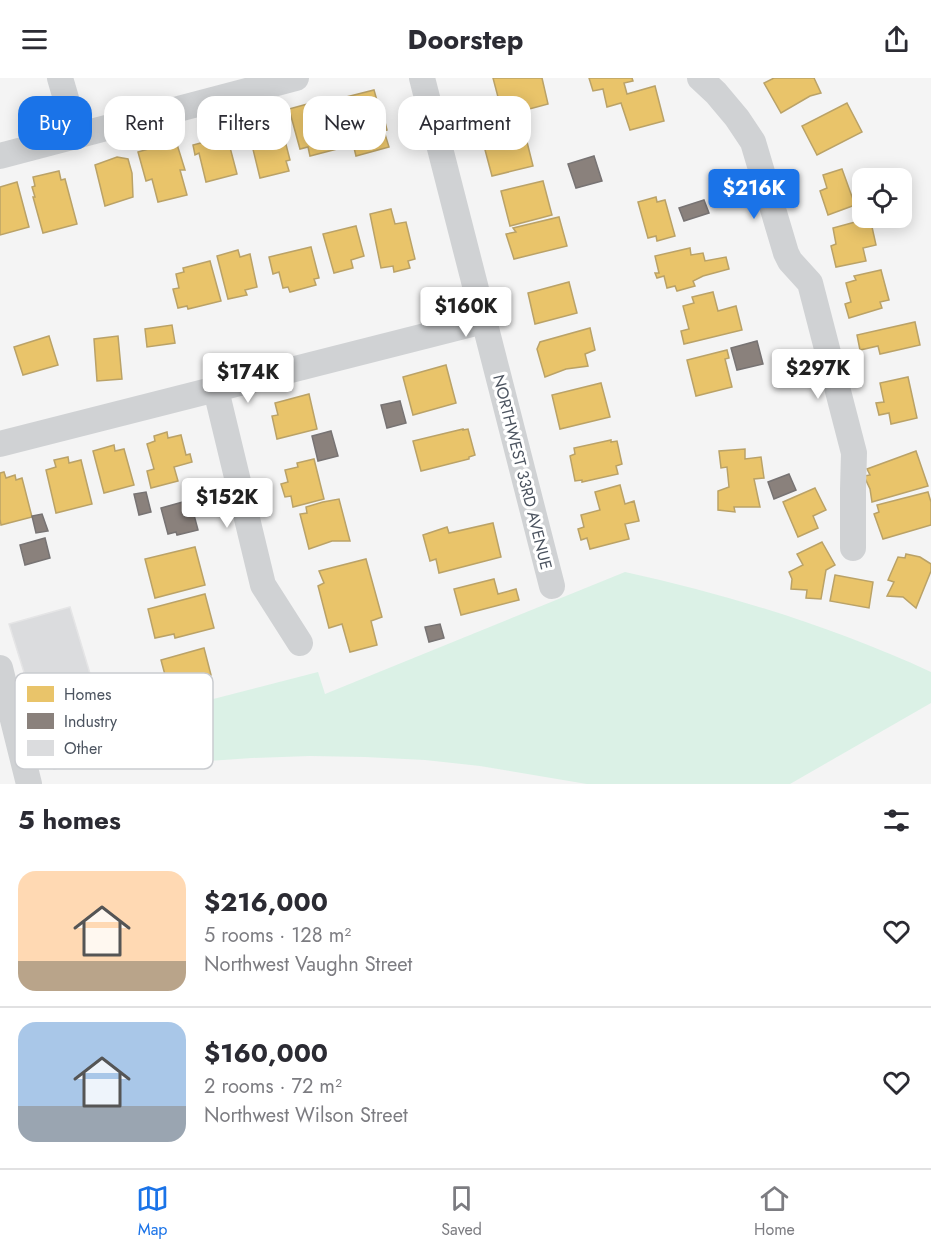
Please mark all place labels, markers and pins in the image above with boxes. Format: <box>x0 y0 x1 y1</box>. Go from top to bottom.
pin: $216K <box>712 169 796 220</box>
pin: $160K <box>424 287 508 338</box>
pin: $297K <box>776 349 860 400</box>
pin: $174K <box>206 353 290 404</box>
pin: $152K <box>185 478 269 529</box>

